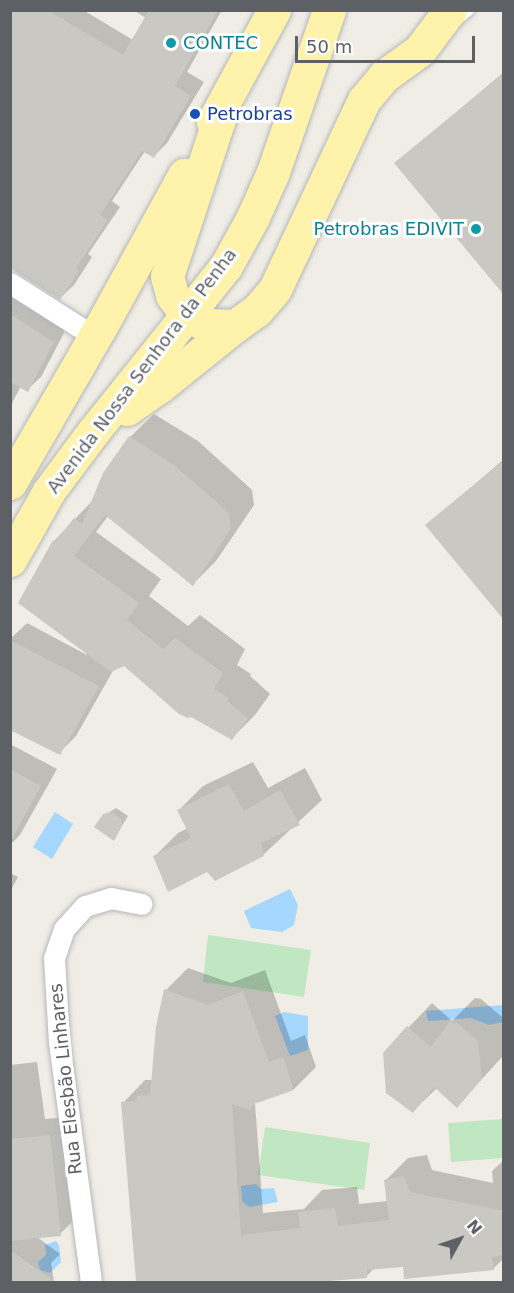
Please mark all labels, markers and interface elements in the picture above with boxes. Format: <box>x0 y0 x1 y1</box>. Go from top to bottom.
scale bar <box>298 24 478 62</box>
place label: CONTEC <box>183 32 258 54</box>
marker: CONTEC <box>164 36 178 50</box>
text: 50 m <box>306 36 352 57</box>
place label: Petrobras <box>207 103 293 125</box>
marker: Petrobras <box>188 107 202 121</box>
place label: Petrobras EDIVIT <box>314 218 464 240</box>
marker: Petrobras EDIVIT <box>469 222 483 236</box>
street label: Avenida Nossa Senhora da Penha <box>43 244 241 498</box>
street label: Rua Elesbão Linhares <box>45 982 87 1176</box>
north arrow <box>430 1209 490 1269</box>
text: N <box>463 1216 486 1238</box>

